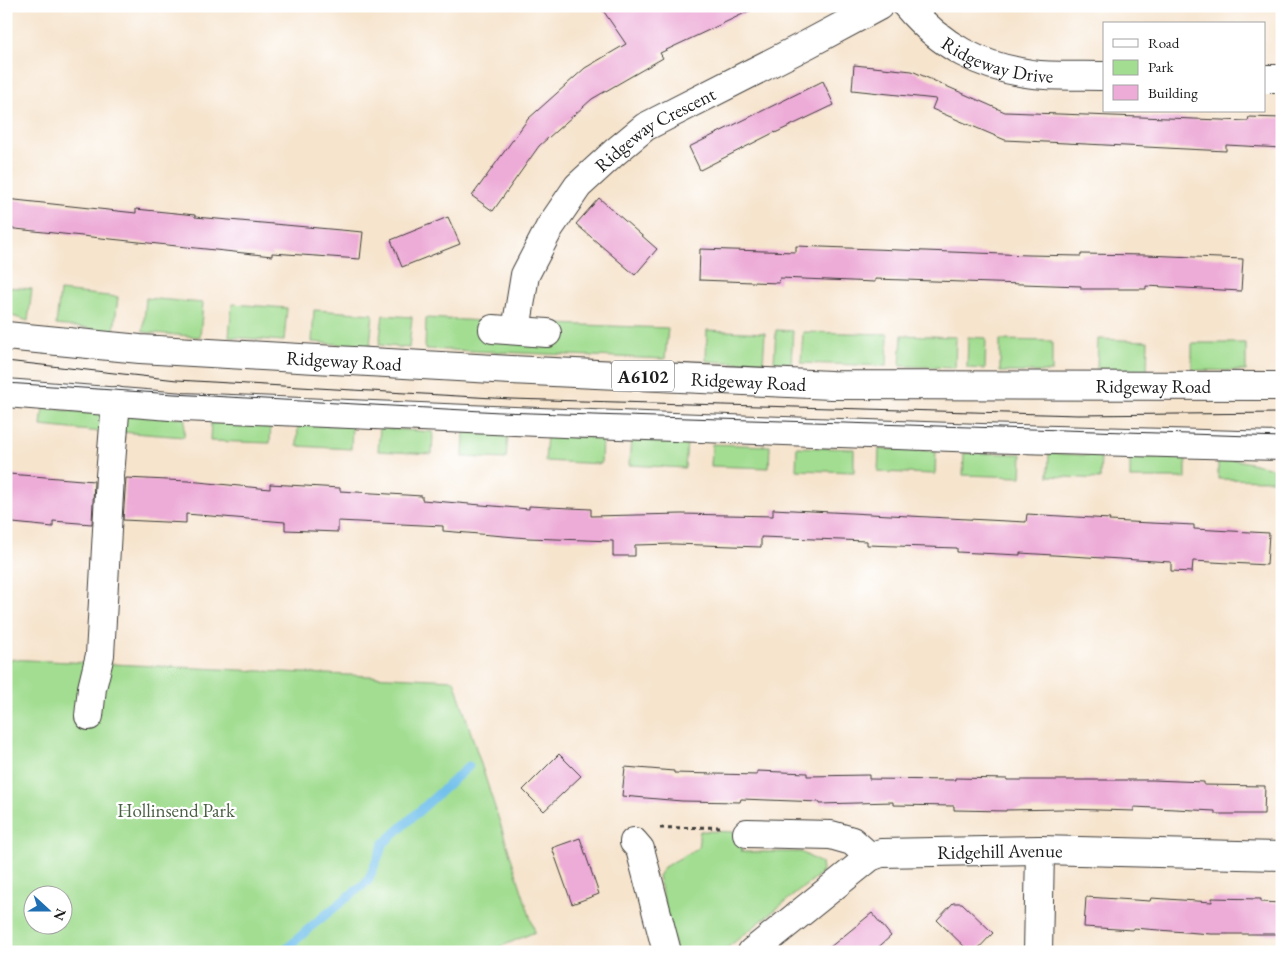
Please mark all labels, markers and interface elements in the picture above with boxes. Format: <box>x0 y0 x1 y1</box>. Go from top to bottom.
legend <box>1103 22 1266 112</box>
street label: Ridgeway Drive <box>937 30 1054 88</box>
text: Road <box>1148 33 1180 52</box>
text: Park <box>1148 57 1175 76</box>
street label: Ridgeway Crescent <box>589 81 720 177</box>
text: Building <box>1148 83 1198 102</box>
street label: Ridgeway Road <box>286 345 403 376</box>
road number: A6102 <box>612 361 674 392</box>
street label: Ridgeway Road <box>690 366 807 396</box>
street label: Ridgeway Road <box>1096 373 1212 398</box>
park label: Hollinsend Park <box>117 798 236 823</box>
street label: Ridgehill Avenue <box>937 837 1063 864</box>
north arrow <box>22 886 72 936</box>
text: N <box>49 906 71 924</box>

